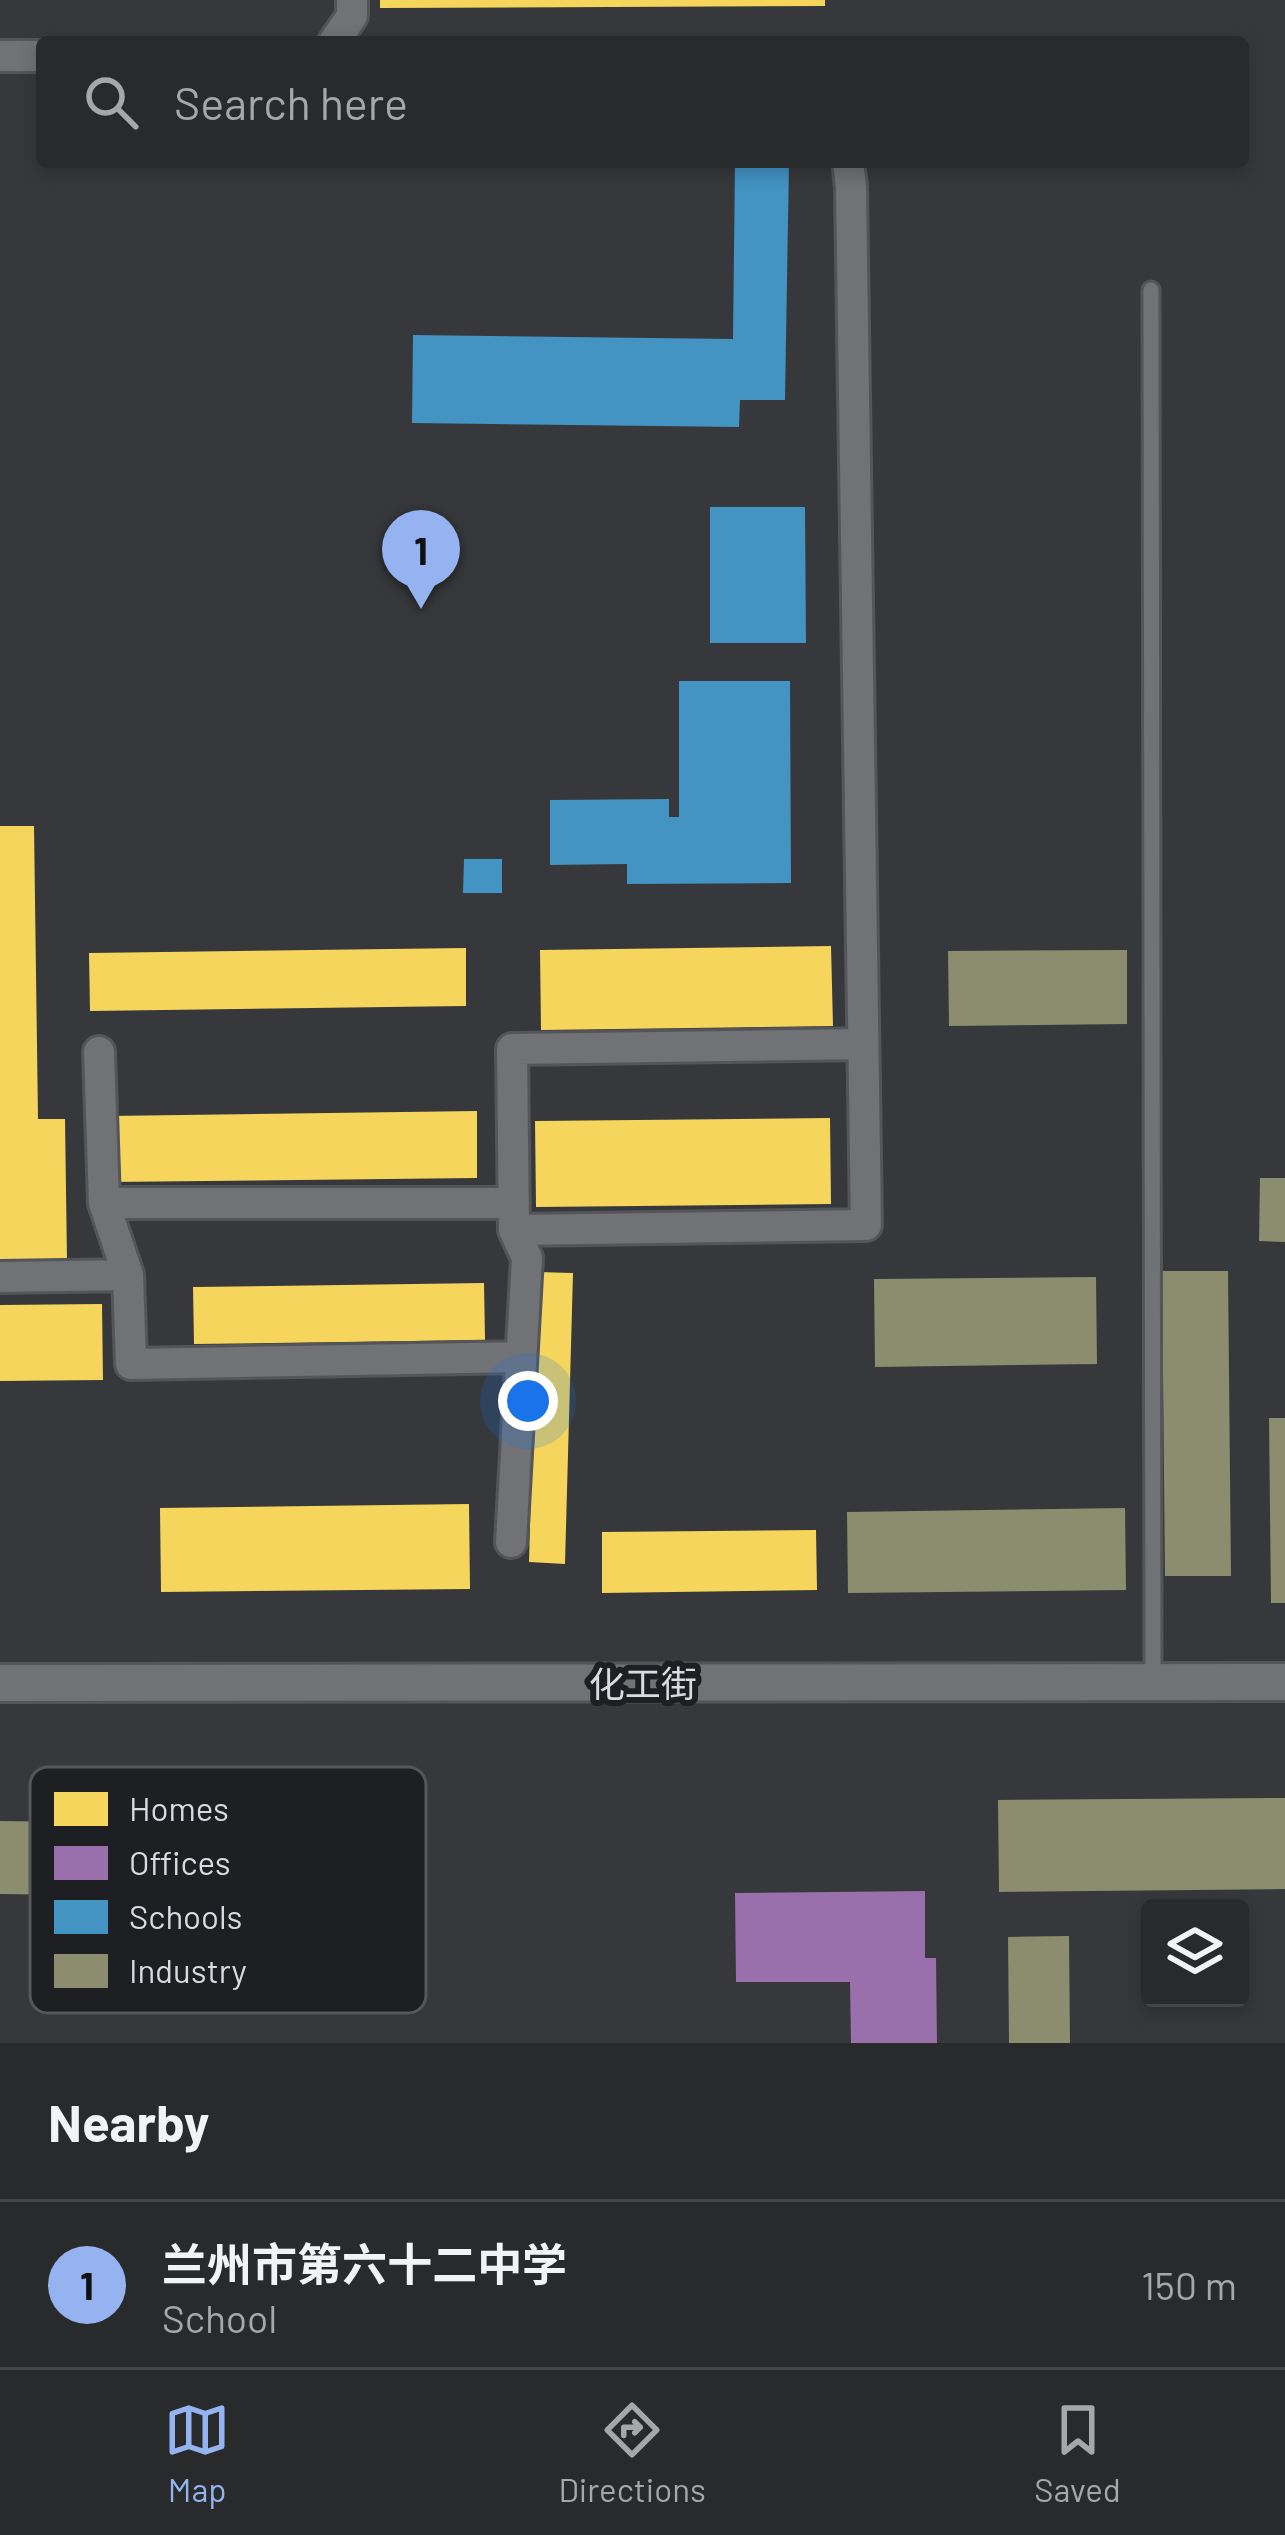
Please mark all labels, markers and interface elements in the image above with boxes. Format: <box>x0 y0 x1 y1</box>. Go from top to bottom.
search box <box>36 36 1249 168</box>
icon: search <box>78 69 144 135</box>
text: Search here <box>174 75 408 129</box>
pin: 1 <box>382 510 460 609</box>
your location <box>498 1371 558 1431</box>
street label: 化工街 <box>589 1661 697 1704</box>
legend <box>30 1767 426 2013</box>
text: Homes <box>129 1788 229 1828</box>
text: Offices <box>129 1842 231 1882</box>
text: Schools <box>129 1896 242 1936</box>
map controls <box>1141 1899 1249 2007</box>
button: layers <box>1141 1899 1249 2007</box>
text: Industry <box>129 1950 247 1990</box>
text: Nearby <box>48 2091 209 2152</box>
text: 兰州市第六十二中学 <box>162 2236 567 2290</box>
text: 1 <box>80 2261 94 2308</box>
text: 150 m <box>1141 2261 1237 2308</box>
text: School <box>162 2294 277 2341</box>
tab: Map <box>164 2397 230 2509</box>
tab: Directions <box>558 2397 706 2509</box>
tab: Saved <box>1034 2397 1121 2509</box>

